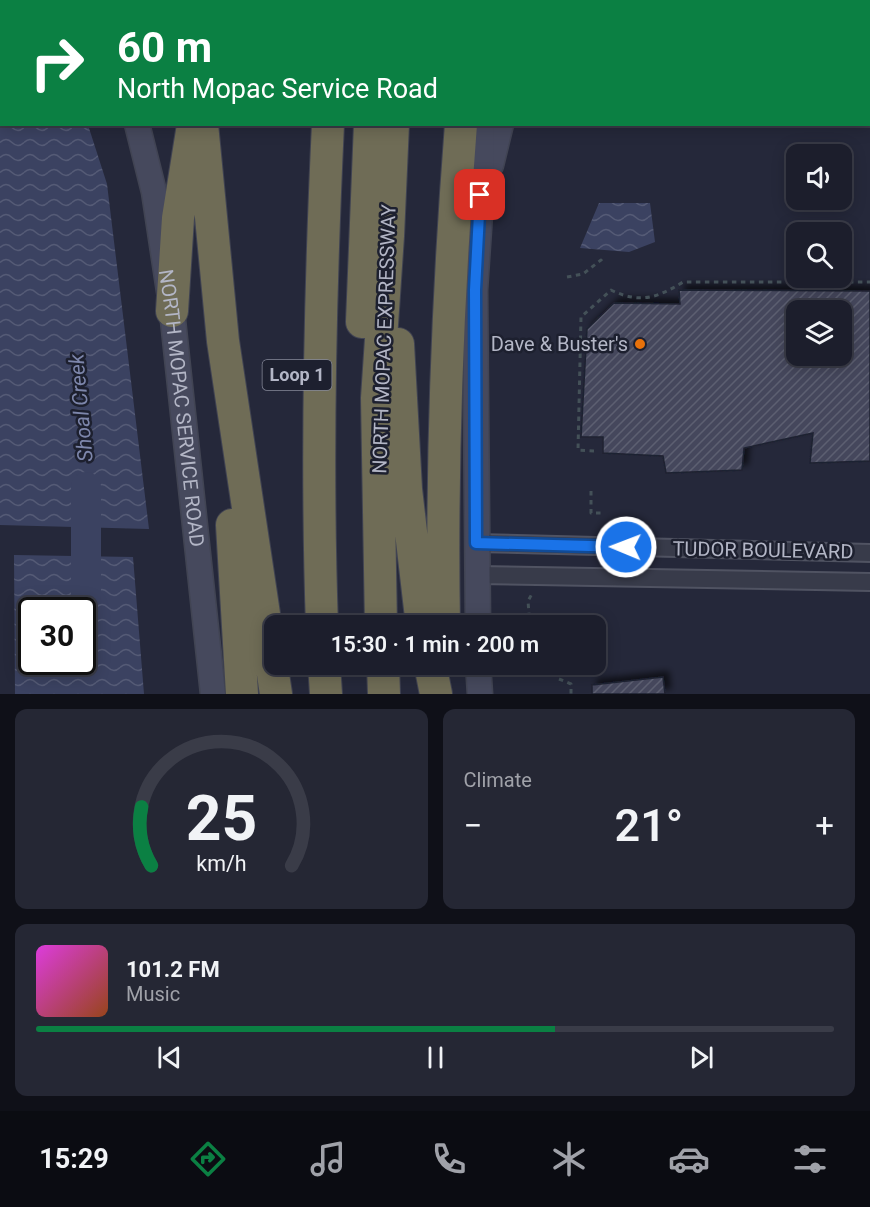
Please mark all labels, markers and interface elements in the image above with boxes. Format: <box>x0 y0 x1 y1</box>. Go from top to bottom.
text: 60 m <box>117 23 212 72</box>
icon: right <box>18 24 96 102</box>
text: North Mopac Service Road <box>117 73 438 105</box>
map controls <box>786 144 852 366</box>
button: sound <box>786 144 852 210</box>
pin <box>454 169 505 220</box>
icon: arrive <box>463 178 496 211</box>
street label: NORTH MOPAC EXPRESSWAY <box>367 204 401 474</box>
button: search <box>786 222 852 288</box>
street label: NORTH MOPAC SERVICE ROAD <box>154 268 209 548</box>
button: layers <box>786 300 852 366</box>
place label: Dave & Buster's <box>491 332 628 356</box>
marker: Dave & Buster's <box>633 337 647 351</box>
water label: Shoal Creek <box>64 352 98 463</box>
road number: Loop 1 <box>262 360 332 390</box>
position arrow <box>594 515 658 579</box>
street label: TUDOR BOULEVARD <box>672 536 854 564</box>
speed limit sign: 30 <box>18 597 96 675</box>
text: 15:30 · 1 min · 200 m <box>331 632 539 657</box>
text: Climate <box>464 768 532 792</box>
text: 25 <box>185 782 257 855</box>
text: 21° <box>614 799 683 852</box>
text: − <box>464 806 482 845</box>
text: + <box>815 806 834 845</box>
text: km/h <box>196 851 246 876</box>
text: 101.2 FM <box>126 957 220 982</box>
text: Music <box>126 982 180 1006</box>
icon: previous <box>153 1041 186 1074</box>
icon: pause <box>419 1041 452 1074</box>
icon: next <box>685 1041 718 1074</box>
icon: directions <box>187 1138 229 1180</box>
icon: music <box>307 1138 349 1180</box>
icon: phone <box>428 1138 470 1180</box>
icon: climate <box>548 1138 590 1180</box>
icon: car <box>668 1138 710 1180</box>
icon: filters <box>789 1138 831 1180</box>
text: 15:29 <box>39 1143 109 1175</box>

